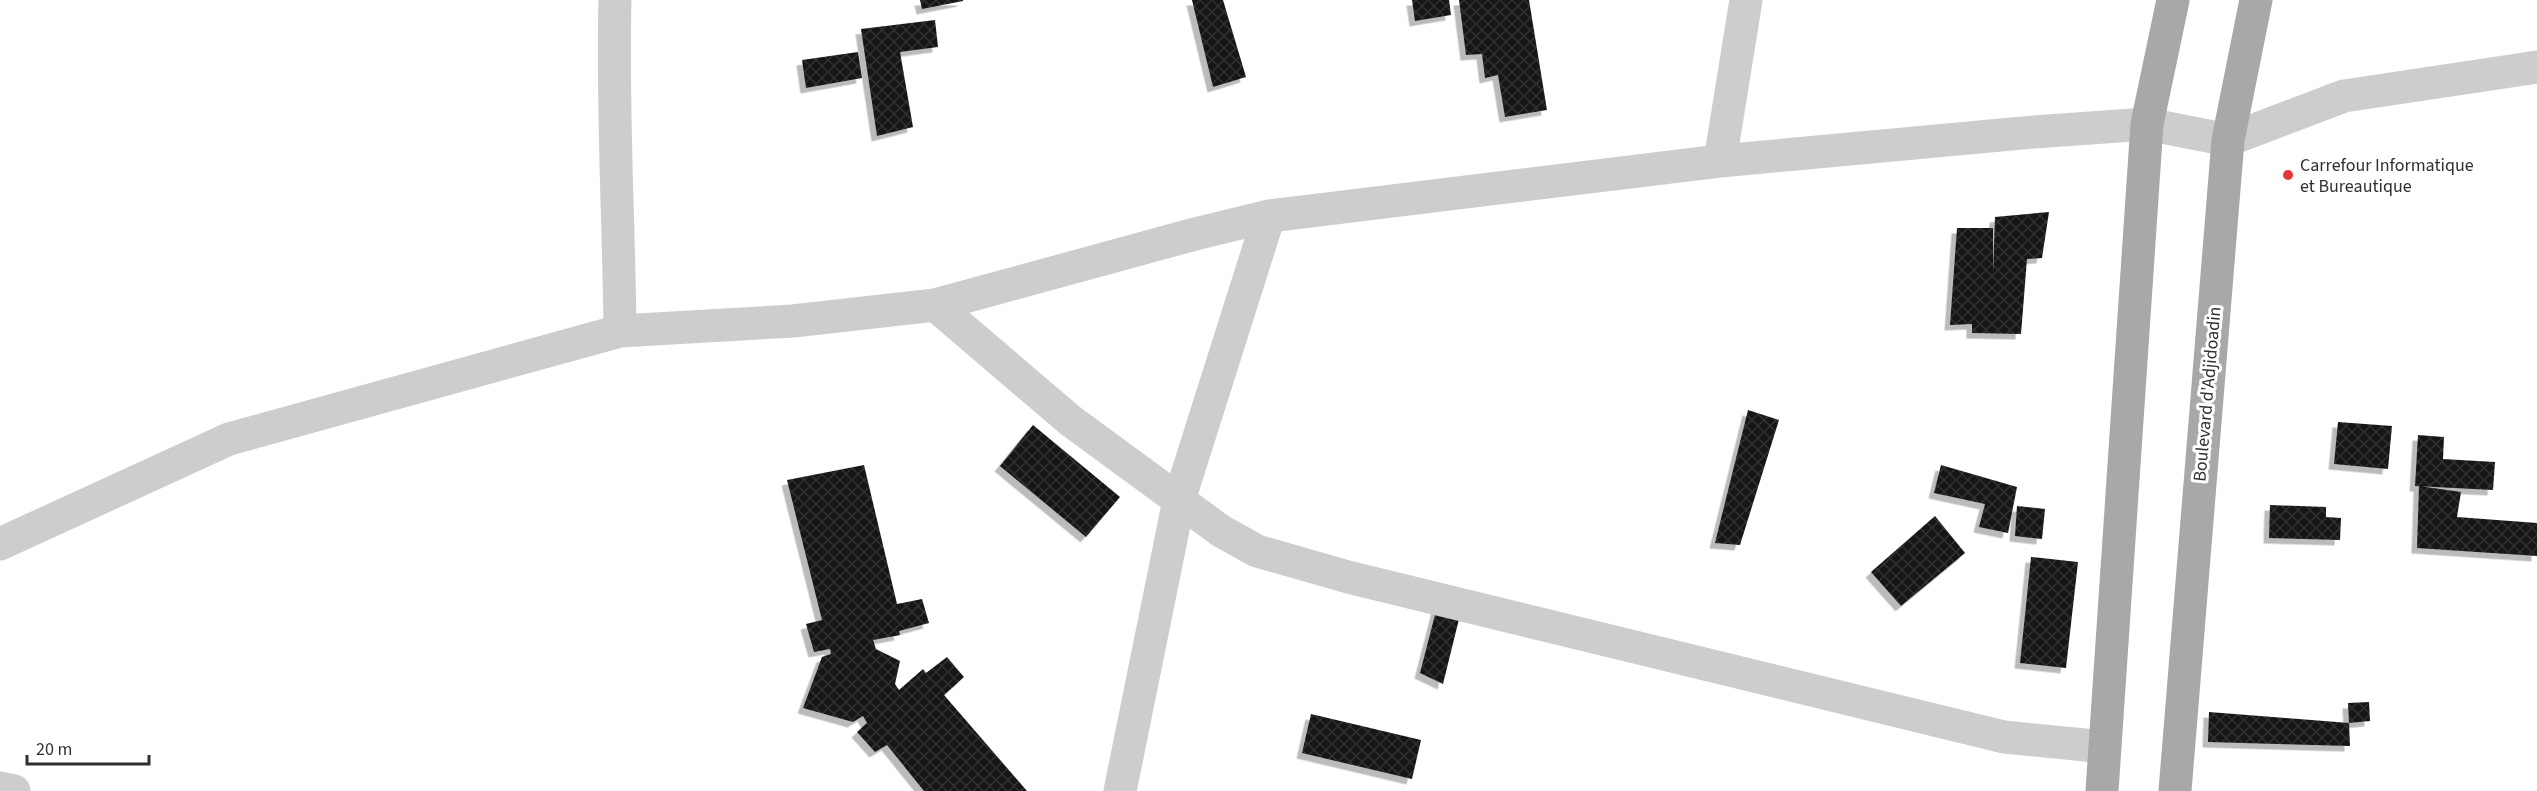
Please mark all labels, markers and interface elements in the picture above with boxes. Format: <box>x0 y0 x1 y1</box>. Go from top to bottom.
place label: Carrefour Informatique et Bureautique <box>2300 153 2474 199</box>
marker: Carrefour Informatique et Bureautique <box>2281 168 2295 182</box>
street label: Boulevard d'Adjidoadin <box>2187 306 2228 483</box>
scale bar <box>27 728 148 766</box>
text: 20 m <box>36 737 72 762</box>

